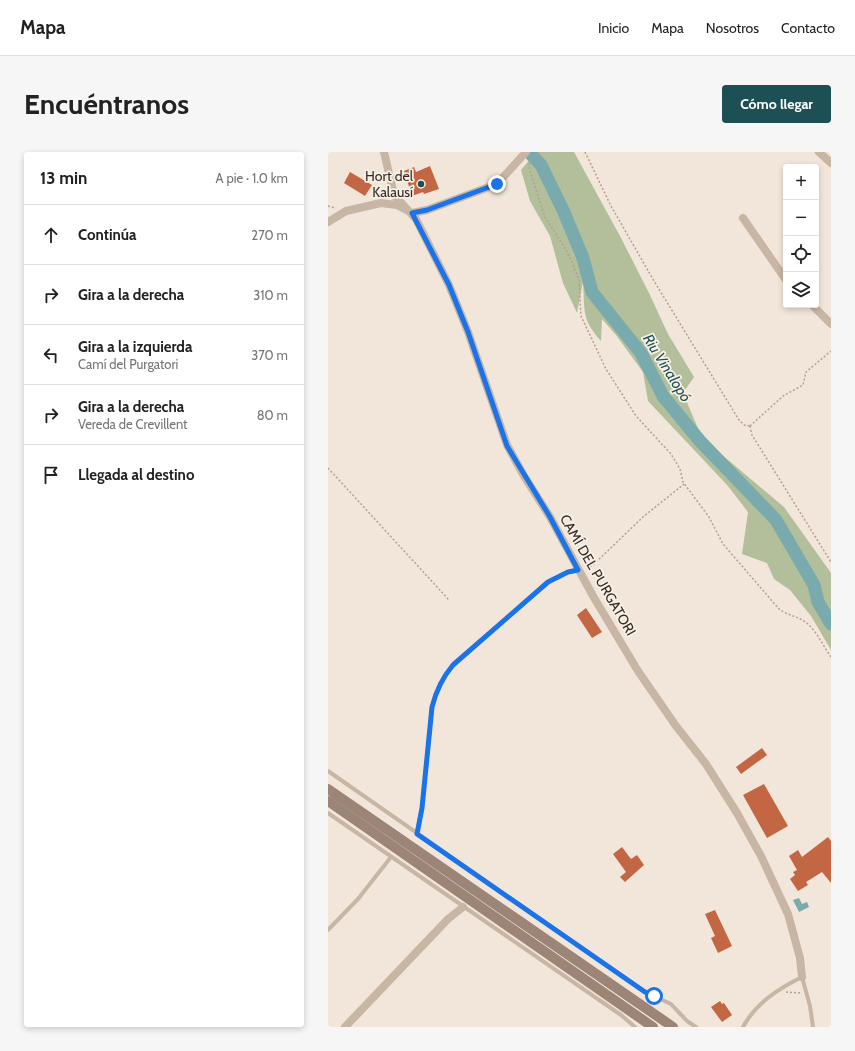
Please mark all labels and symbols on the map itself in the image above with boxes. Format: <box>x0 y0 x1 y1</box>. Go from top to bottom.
place label: Hort del Kalausí <box>365 167 414 201</box>
route end <box>488 175 506 193</box>
marker: Hort del Kalausí <box>416 179 426 189</box>
water label: Riu Vinalopó <box>639 331 695 405</box>
street label: CAMÍ DEL PURGATORI <box>556 511 640 639</box>
route start <box>645 987 663 1005</box>

